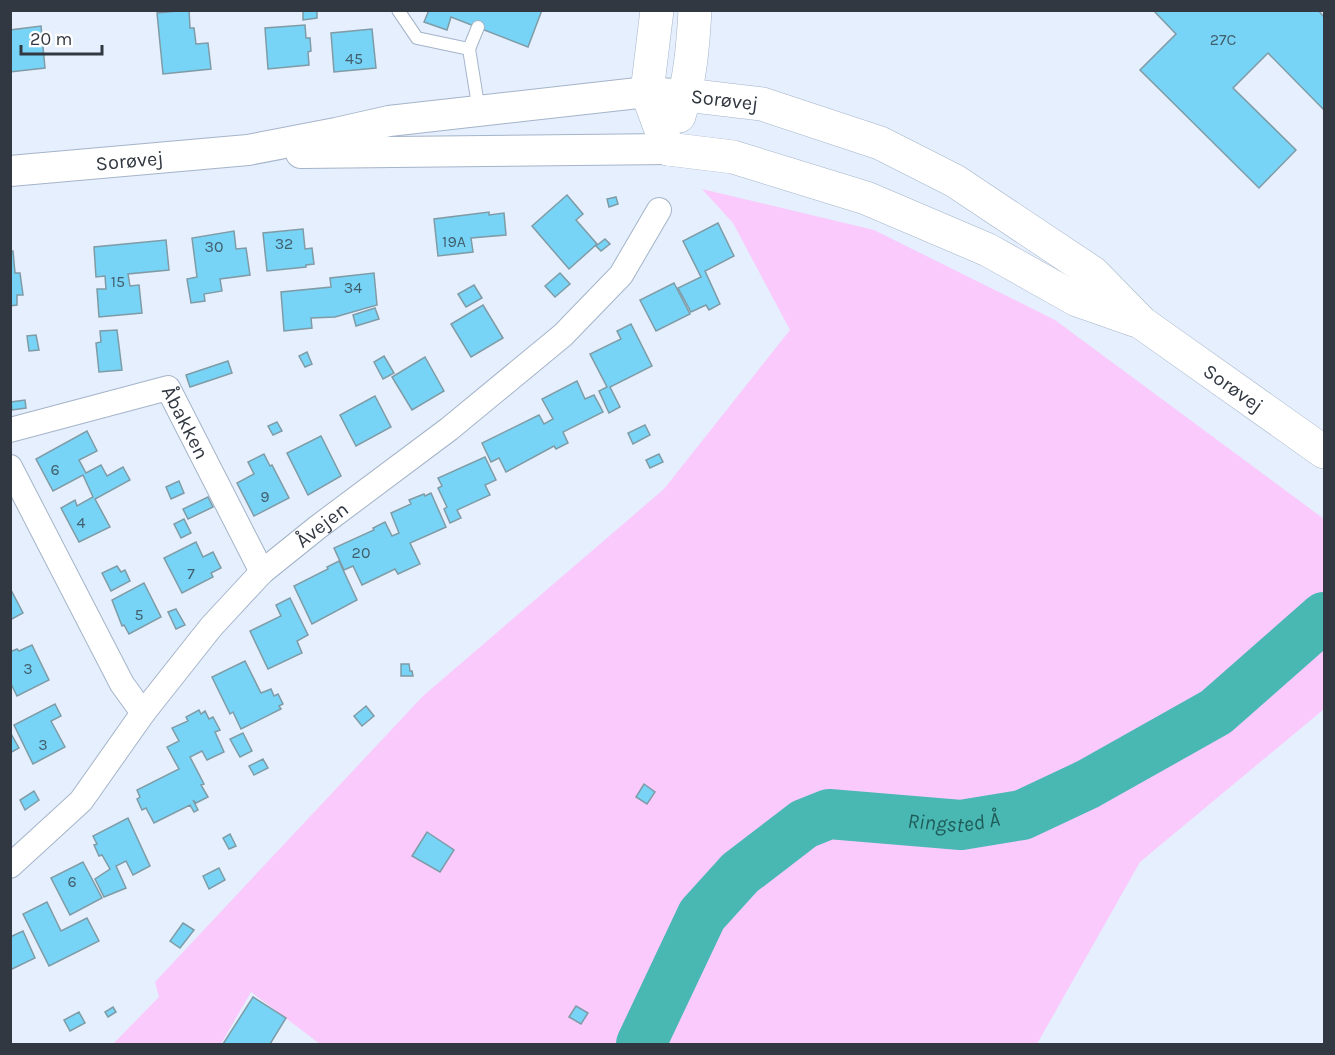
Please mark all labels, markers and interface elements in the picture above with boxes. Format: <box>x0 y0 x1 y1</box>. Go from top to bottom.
scale bar <box>21 18 102 56</box>
text: 20 m <box>30 28 72 50</box>
house number: 27C <box>1210 30 1236 49</box>
house number: 45 <box>345 49 363 68</box>
street label: Sorøvej <box>690 84 760 115</box>
street label: Sorøvej <box>95 146 164 175</box>
house number: 19A <box>442 232 466 251</box>
house number: 32 <box>275 234 293 253</box>
house number: 30 <box>205 237 223 256</box>
house number: 15 <box>111 272 125 291</box>
house number: 34 <box>344 278 362 297</box>
street label: Sorøvej <box>1199 359 1268 417</box>
street label: Åbakken <box>157 382 214 463</box>
house number: 6 <box>50 460 60 479</box>
house number: 9 <box>260 487 270 506</box>
street label: Åvejen <box>291 497 353 552</box>
house number: 4 <box>77 513 86 532</box>
house number: 20 <box>352 543 370 562</box>
house number: 7 <box>187 564 195 583</box>
house number: 5 <box>134 605 144 624</box>
house number: 3 <box>23 659 33 678</box>
house number: 3 <box>38 735 48 754</box>
water label: Ringsted Å <box>907 807 1002 837</box>
house number: 6 <box>67 872 77 891</box>

